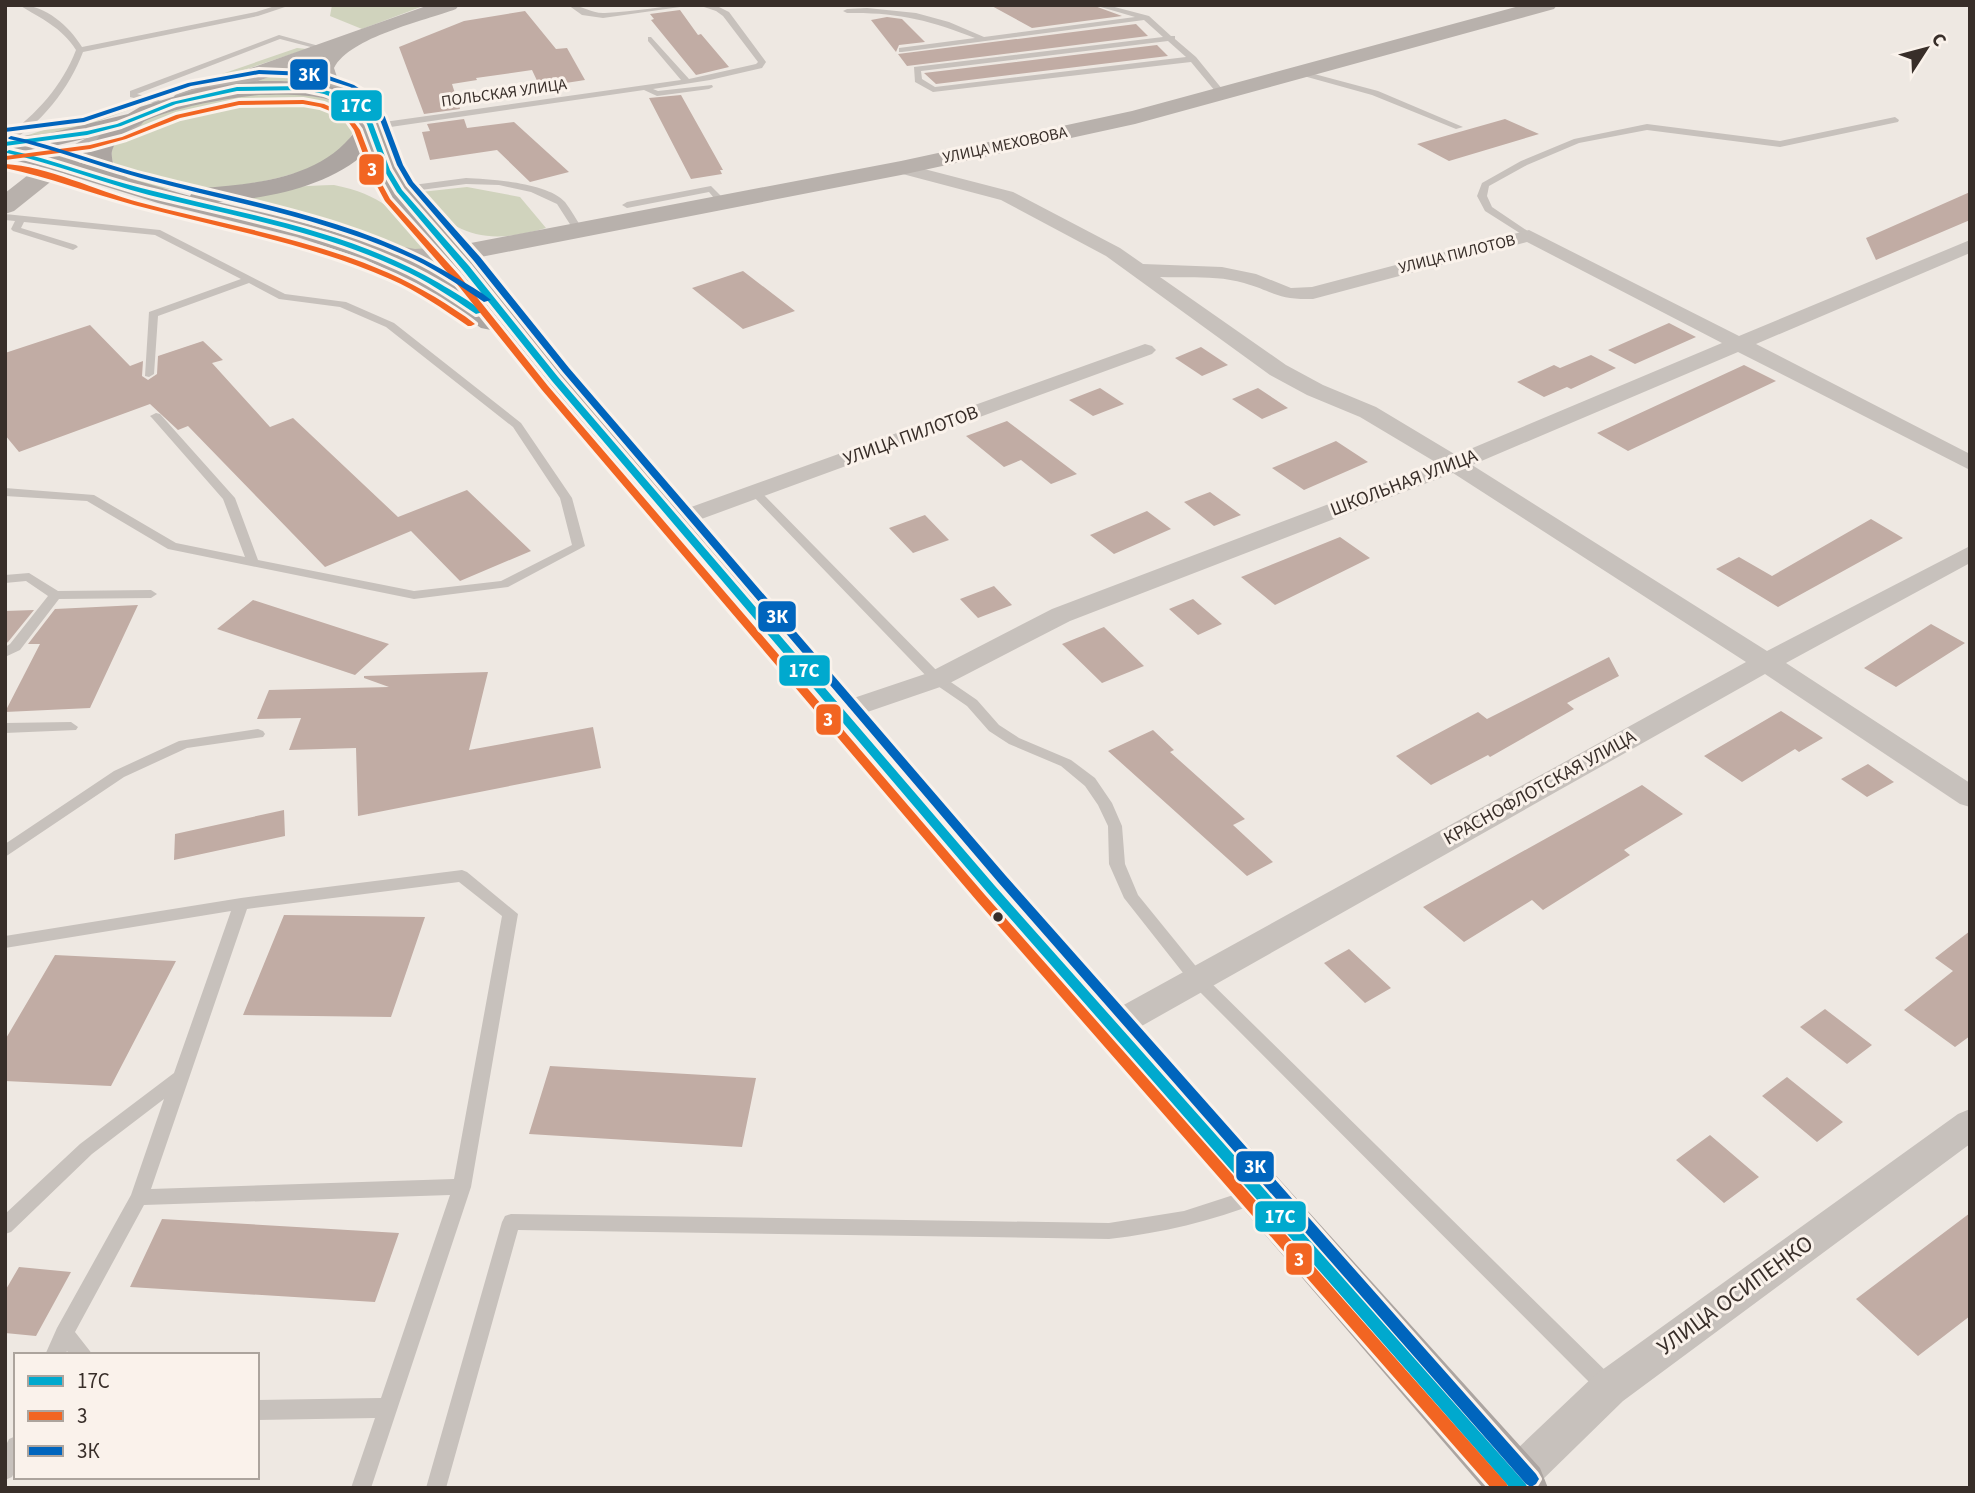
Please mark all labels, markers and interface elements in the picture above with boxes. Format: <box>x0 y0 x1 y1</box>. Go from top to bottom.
north arrow <box>1891 14 1961 84</box>
text: С <box>1924 27 1953 52</box>
line badge: 3К <box>289 58 329 91</box>
text: 3К <box>298 62 320 89</box>
street label: ПОЛЬСКАЯ УЛИЦА <box>440 73 568 113</box>
line badge: 17С <box>330 89 383 122</box>
text: 17С <box>340 93 372 120</box>
street label: УЛИЦА МЕХОВОВА <box>941 121 1070 169</box>
line badge: 3 <box>358 153 385 186</box>
text: 3 <box>367 157 377 184</box>
street label: УЛИЦА ПИЛОТОВ <box>1396 229 1518 279</box>
street label: УЛИЦА ПИЛОТОВ <box>840 399 982 473</box>
street label: ШКОЛЬНАЯ УЛИЦА <box>1326 442 1482 524</box>
line badge: 3К <box>757 600 797 633</box>
text: 3К <box>766 604 788 631</box>
line badge: 17С <box>778 654 831 687</box>
text: 17С <box>788 658 820 685</box>
line badge: 3 <box>815 703 842 736</box>
text: 3 <box>823 707 833 734</box>
street label: КРАСНОФЛОТСКАЯ УЛИЦА <box>1439 723 1642 852</box>
unlabelled marker <box>991 910 1005 924</box>
line badge: 3К <box>1235 1150 1275 1183</box>
text: 3К <box>1244 1154 1266 1181</box>
line badge: 17С <box>1254 1200 1307 1233</box>
text: 17С <box>1264 1204 1296 1231</box>
street label: УЛИЦА ОСИПЕНКО <box>1650 1227 1820 1363</box>
line badge: 3 <box>1285 1242 1313 1276</box>
text: 3 <box>1294 1247 1304 1274</box>
legend <box>14 1353 259 1479</box>
text: 17С <box>77 1366 110 1396</box>
text: 3 <box>77 1401 87 1431</box>
text: 3К <box>77 1436 100 1466</box>

